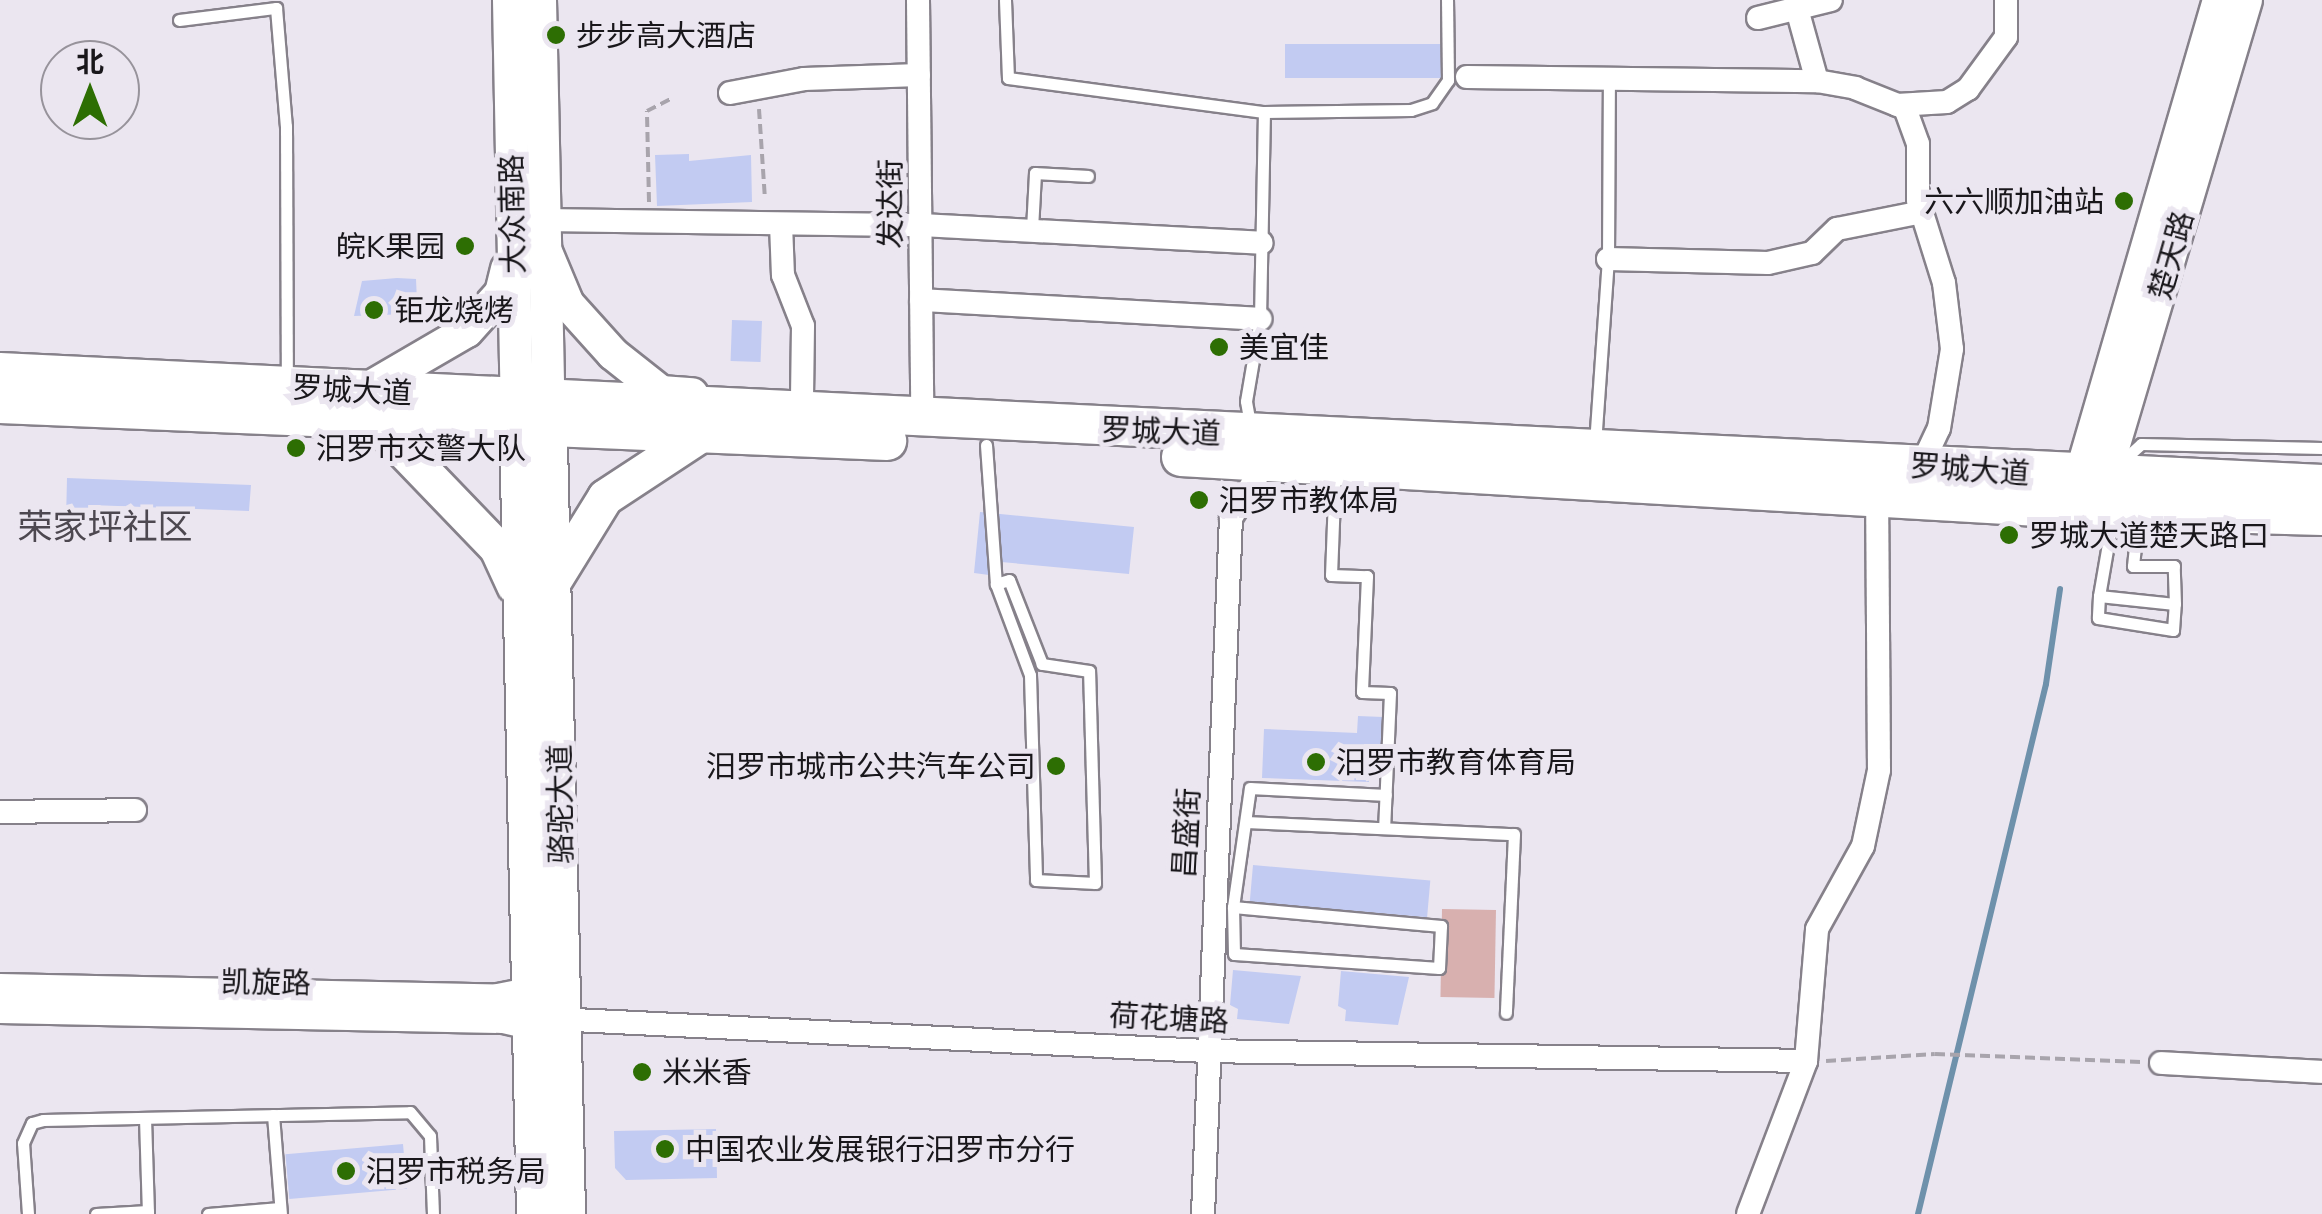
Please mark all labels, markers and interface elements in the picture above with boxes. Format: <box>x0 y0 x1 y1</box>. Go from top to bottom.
place label: 步步高大酒店 <box>576 17 756 53</box>
marker: 步步高大酒店 <box>545 24 567 46</box>
north arrow <box>40 40 140 140</box>
text: 北 <box>76 44 104 79</box>
street label: 大众南路 <box>493 154 531 274</box>
street label: 发达街 <box>872 159 908 249</box>
place label: 六六顺加油站 <box>1924 183 2104 219</box>
marker: 六六顺加油站 <box>2113 190 2135 212</box>
street label: 楚天路 <box>2141 207 2201 303</box>
place label: 皖K果园 <box>336 228 445 264</box>
marker: 皖K果园 <box>454 235 476 257</box>
place label: 钜龙烧烤 <box>394 292 514 328</box>
marker: 钜龙烧烤 <box>363 299 385 321</box>
place label: 美宜佳 <box>1239 329 1329 365</box>
marker: 美宜佳 <box>1208 336 1230 358</box>
street label: 罗城大道 <box>291 369 413 411</box>
street label: 罗城大道 <box>1100 411 1222 451</box>
place label: 汨罗市交警大队 <box>316 430 526 466</box>
marker: 汨罗市交警大队 <box>285 437 307 459</box>
street label: 罗城大道 <box>1909 447 2031 491</box>
place label: 汨罗市教体局 <box>1219 482 1399 518</box>
marker: 汨罗市教体局 <box>1188 489 1210 511</box>
district label: 荣家坪社区 <box>18 505 192 547</box>
place label: 罗城大道楚天路口 <box>2029 517 2269 553</box>
marker: 罗城大道楚天路口 <box>1998 524 2020 546</box>
street label: 骆驼大道 <box>541 744 579 864</box>
place label: 汨罗市教育体育局 <box>1336 744 1576 780</box>
place label: 汨罗市城市公共汽车公司 <box>706 748 1036 784</box>
marker: 汨罗市教育体育局 <box>1305 751 1327 773</box>
marker: 汨罗市城市公共汽车公司 <box>1045 755 1067 777</box>
street label: 昌盛街 <box>1166 787 1206 879</box>
street label: 凯旋路 <box>221 963 311 1001</box>
street label: 荷花塘路 <box>1108 997 1230 1039</box>
place label: 米米香 <box>662 1054 752 1090</box>
marker: 米米香 <box>631 1061 653 1083</box>
place label: 中国农业发展银行汨罗市分行 <box>685 1131 1075 1167</box>
marker: 中国农业发展银行汨罗市分行 <box>654 1138 676 1160</box>
place label: 汨罗市税务局 <box>366 1153 546 1189</box>
marker: 汨罗市税务局 <box>335 1160 357 1182</box>

